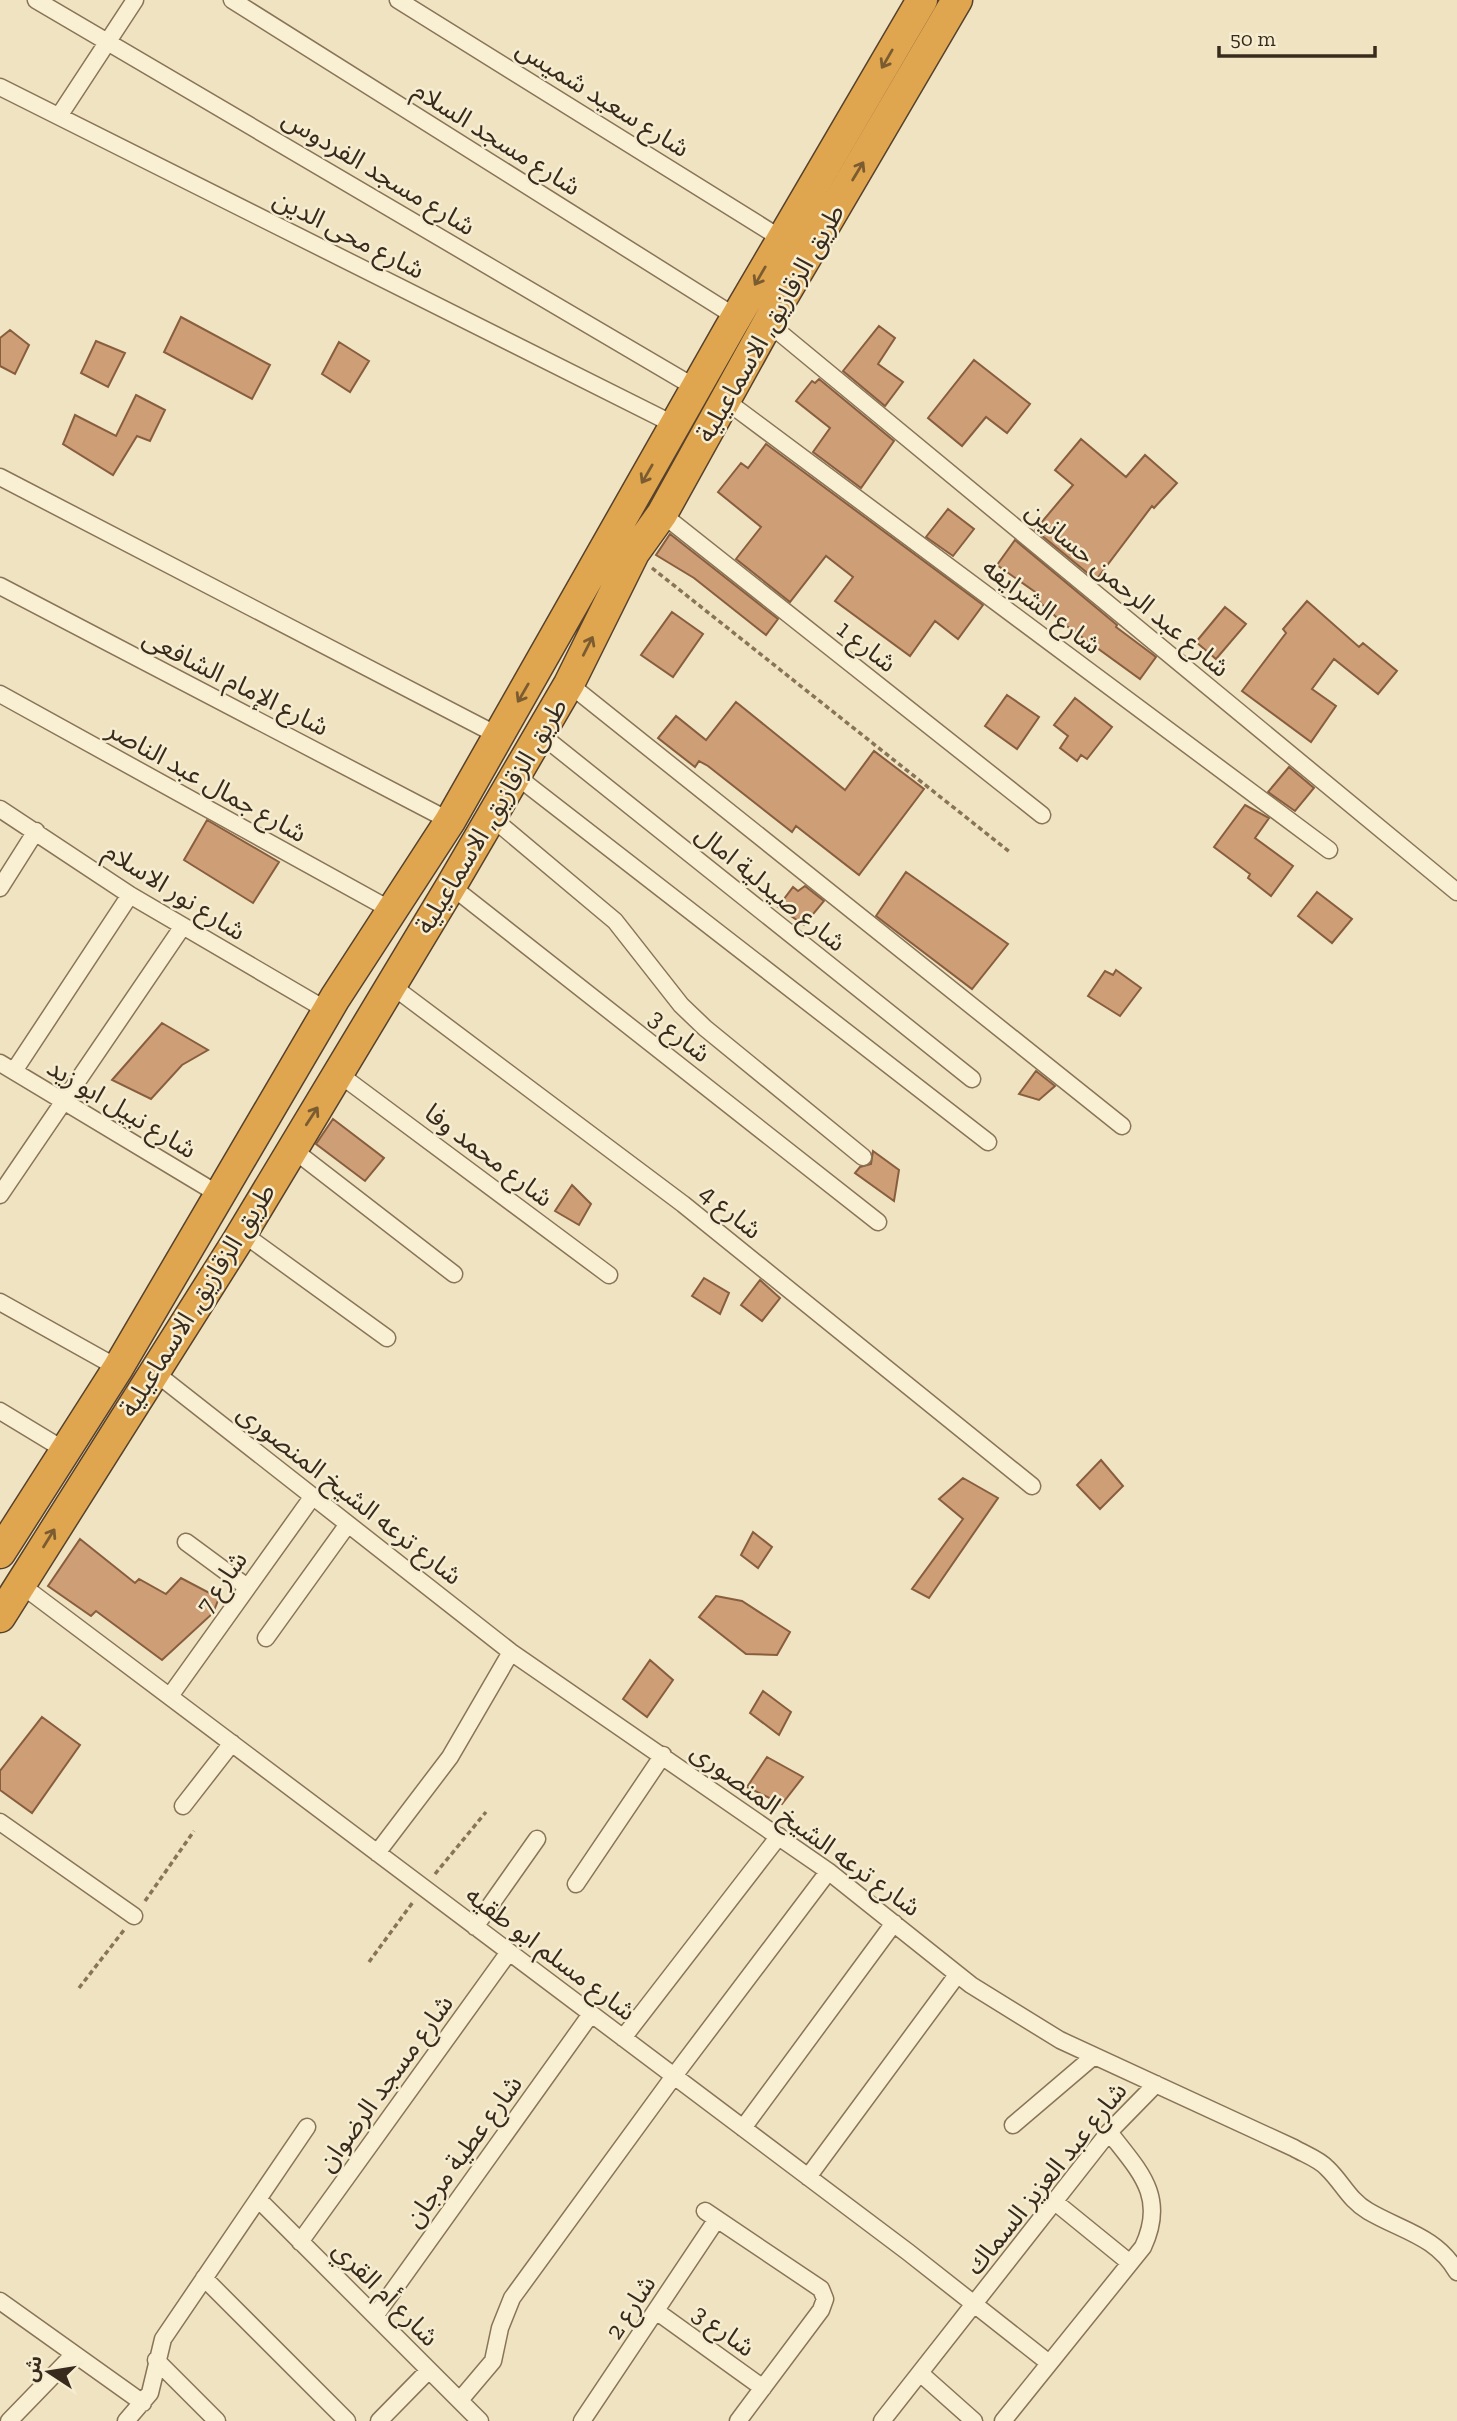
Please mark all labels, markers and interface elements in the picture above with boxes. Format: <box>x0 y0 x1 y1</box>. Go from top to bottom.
scale bar <box>1219 14 1375 58</box>
text: 50 m <box>1230 26 1276 51</box>
street label: شارع سعيد شميس <box>509 32 695 167</box>
one-way arrow <box>880 48 894 68</box>
street label: شارع مسجد السلام <box>405 74 587 206</box>
street label: شارع مسجد الفردوس <box>275 102 481 245</box>
one-way arrow <box>851 162 865 182</box>
street label: شارع محى الدين <box>267 182 430 288</box>
street label: طريق الزقازيق, الاسماعيلية <box>689 198 851 448</box>
one-way arrow <box>753 266 767 286</box>
one-way arrow <box>640 463 653 484</box>
street label: شارع عبد الرحمن حسانين <box>1018 494 1236 686</box>
street label: شارع الشرايفه <box>974 551 1108 664</box>
street label: شارع 1 <box>829 613 903 681</box>
street label: شارع الإمام الشافعى <box>136 621 334 746</box>
one-way arrow <box>582 636 595 657</box>
one-way arrow <box>516 683 530 703</box>
street label: طريق الزقازيق, الاسماعيلية <box>408 692 574 940</box>
street label: شارع جمال عبد الناصر <box>99 712 312 852</box>
street label: شارع صيدلية امال <box>688 818 853 961</box>
street label: شارع نور الاسلام <box>96 835 252 951</box>
street label: شارع 3 <box>641 1001 717 1071</box>
street label: شارع نبيل ابو زيد <box>40 1051 203 1168</box>
street label: شارع محمد وفا <box>417 1096 559 1216</box>
one-way arrow <box>305 1107 319 1127</box>
street label: شارع 4 <box>692 1176 768 1248</box>
street label: طريق الزقازيق, الاسماعيلية <box>112 1177 282 1423</box>
street label: شارع ترعه الشيخ المنصورى <box>229 1396 469 1595</box>
one-way arrow <box>42 1529 56 1549</box>
street label: شارع 7 <box>188 1545 256 1621</box>
street label: شارع ترعه الشيخ المنصورى <box>682 1735 927 1926</box>
street label: شارع مسلم ابو طقيه <box>457 1879 642 2031</box>
street label: شارع مسجد الرضوان <box>310 1988 462 2179</box>
street label: شارع عطية مرجان <box>397 2069 531 2235</box>
street label: شارع عبد العزيز السماك <box>958 2075 1136 2283</box>
street label: شارع أم القري <box>323 2233 446 2356</box>
street label: شارع 2 <box>598 2269 665 2347</box>
street label: شارع 3 <box>685 2297 761 2366</box>
north arrow <box>14 2337 84 2407</box>
text: ش <box>19 2353 47 2384</box>

